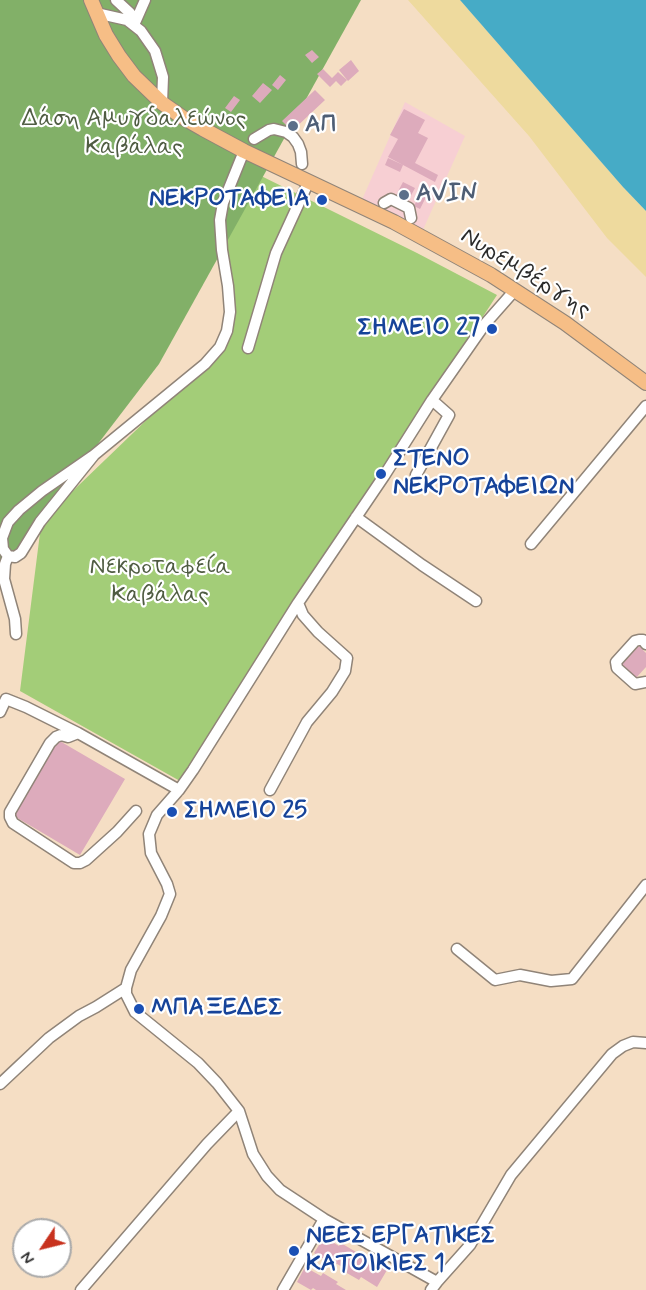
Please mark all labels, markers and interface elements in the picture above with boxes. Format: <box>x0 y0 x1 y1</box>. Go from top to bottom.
park label: Δάση Αμυγδαλεώνος Καβάλας <box>22 106 246 162</box>
place label: ΑΠ <box>305 112 336 140</box>
marker: ΑΠ <box>286 119 300 133</box>
place label: AVIN <box>416 181 477 209</box>
place label: ΝΕΚΡΟΤΑΦΕΙΑ <box>149 186 310 214</box>
marker: AVIN <box>397 188 411 202</box>
marker: ΝΕΚΡΟΤΑΦΕΙΑ <box>315 193 329 207</box>
street label: Νυρεμβέργης <box>455 223 595 325</box>
place label: ΣΗΜΕΙΟ 27 <box>358 315 480 343</box>
marker: ΣΗΜΕΙΟ 27 <box>485 322 499 336</box>
place label: ΣΤΕΝΟ ΝΕΚΡΟΤΑΦΕΙΩΝ <box>393 446 574 502</box>
marker: ΣΤΕΝΟ ΝΕΚΡΟΤΑΦΕΙΩΝ <box>374 467 388 481</box>
park label: Νεκροταφεία Καβάλας <box>90 554 230 610</box>
place label: ΣΗΜΕΙΟ 25 <box>184 798 307 826</box>
marker: ΣΗΜΕΙΟ 25 <box>165 805 179 819</box>
place label: ΜΠΑΞΕΔΕΣ <box>151 995 283 1023</box>
marker: ΜΠΑΞΕΔΕΣ <box>132 1002 146 1016</box>
north arrow <box>12 1218 72 1278</box>
place label: ΝΕΕΣ ΕΡΓΑΤΙΚΕΣ ΚΑΤΟΙΚΙΕΣ 1 <box>306 1223 495 1279</box>
marker: ΝΕΕΣ ΕΡΓΑΤΙΚΕΣ ΚΑΤΟΙΚΙΕΣ 1 <box>287 1244 301 1258</box>
text: N <box>17 1247 40 1268</box>

